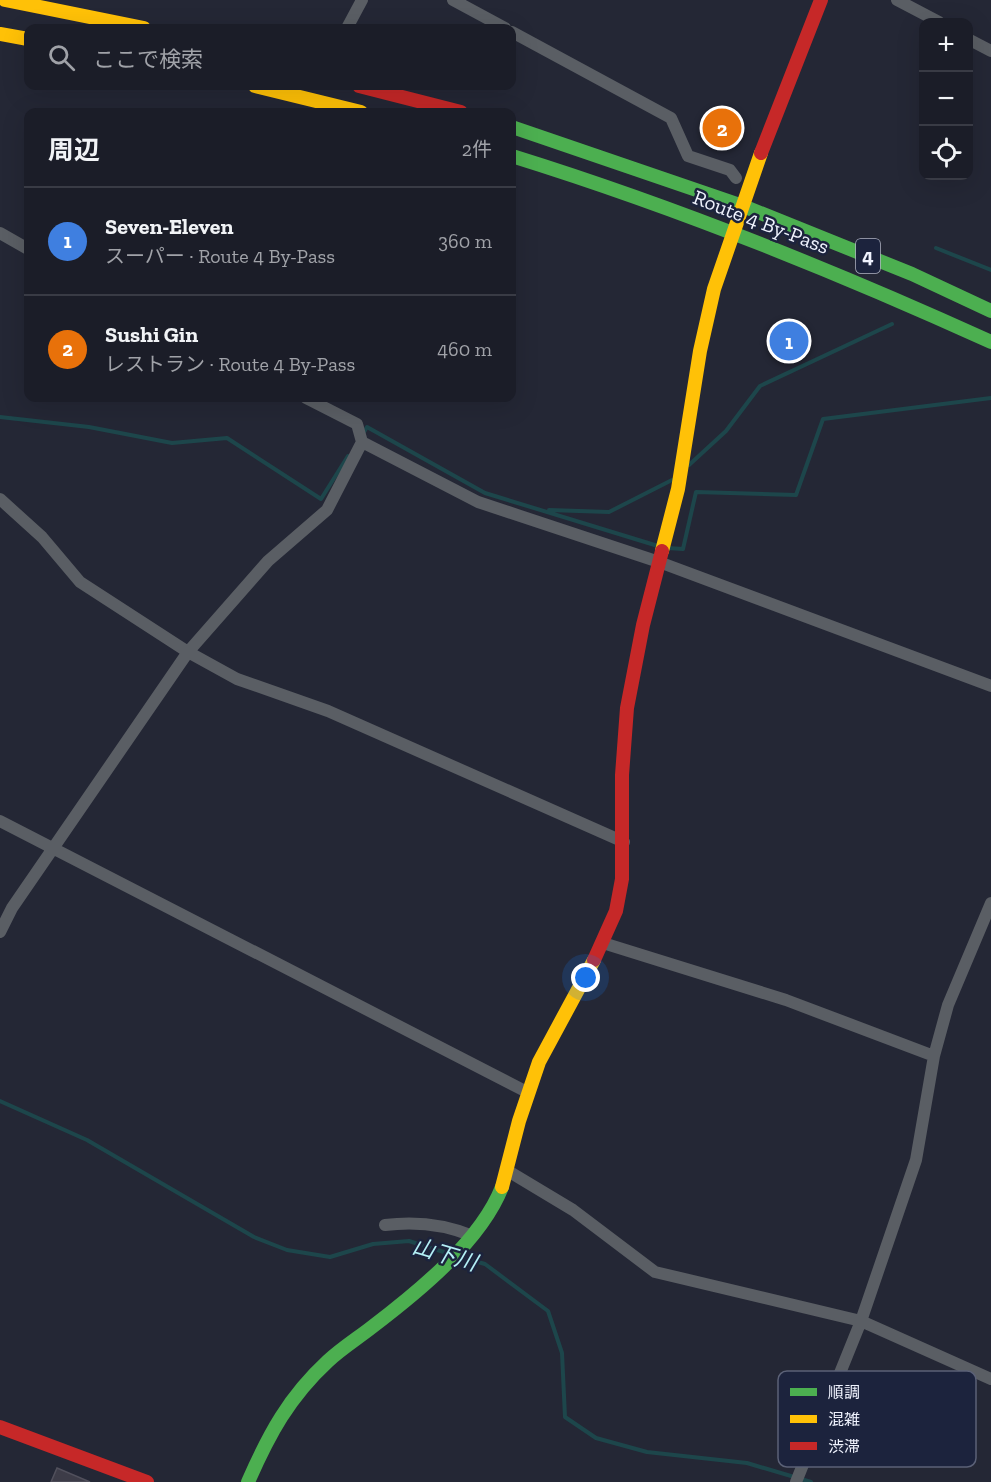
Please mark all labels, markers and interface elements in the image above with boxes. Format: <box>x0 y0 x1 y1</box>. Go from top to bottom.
map controls <box>919 18 973 180</box>
button: + <box>919 18 973 72</box>
search box <box>24 24 516 90</box>
icon: search <box>45 41 78 74</box>
text: ここで検索 <box>93 46 203 73</box>
button: − <box>919 72 973 126</box>
pin: 2 <box>702 106 742 150</box>
button: locate <box>919 126 973 180</box>
text: 周辺 <box>48 134 100 166</box>
text: 2件 <box>462 137 492 161</box>
street label: Route 4 By-Pass <box>690 184 833 259</box>
text: Seven-Eleven <box>105 213 233 240</box>
text: 1 <box>63 229 72 253</box>
text: 360 m <box>438 229 492 253</box>
road number: 4 <box>856 239 880 273</box>
text: スーパー · Route 4 By-Pass <box>105 244 335 268</box>
pin: 1 <box>770 318 808 364</box>
text: Sushi Gin <box>105 321 198 348</box>
text: 2 <box>62 337 73 361</box>
text: 460 m <box>437 337 492 361</box>
text: レストラン · Route 4 By-Pass <box>105 352 355 376</box>
your location <box>571 963 600 992</box>
water label: 山下川 <box>409 1232 482 1277</box>
legend <box>778 1371 976 1467</box>
text: 順調 <box>828 1383 860 1402</box>
text: 混雑 <box>828 1410 860 1429</box>
text: 渋滞 <box>828 1437 860 1456</box>

